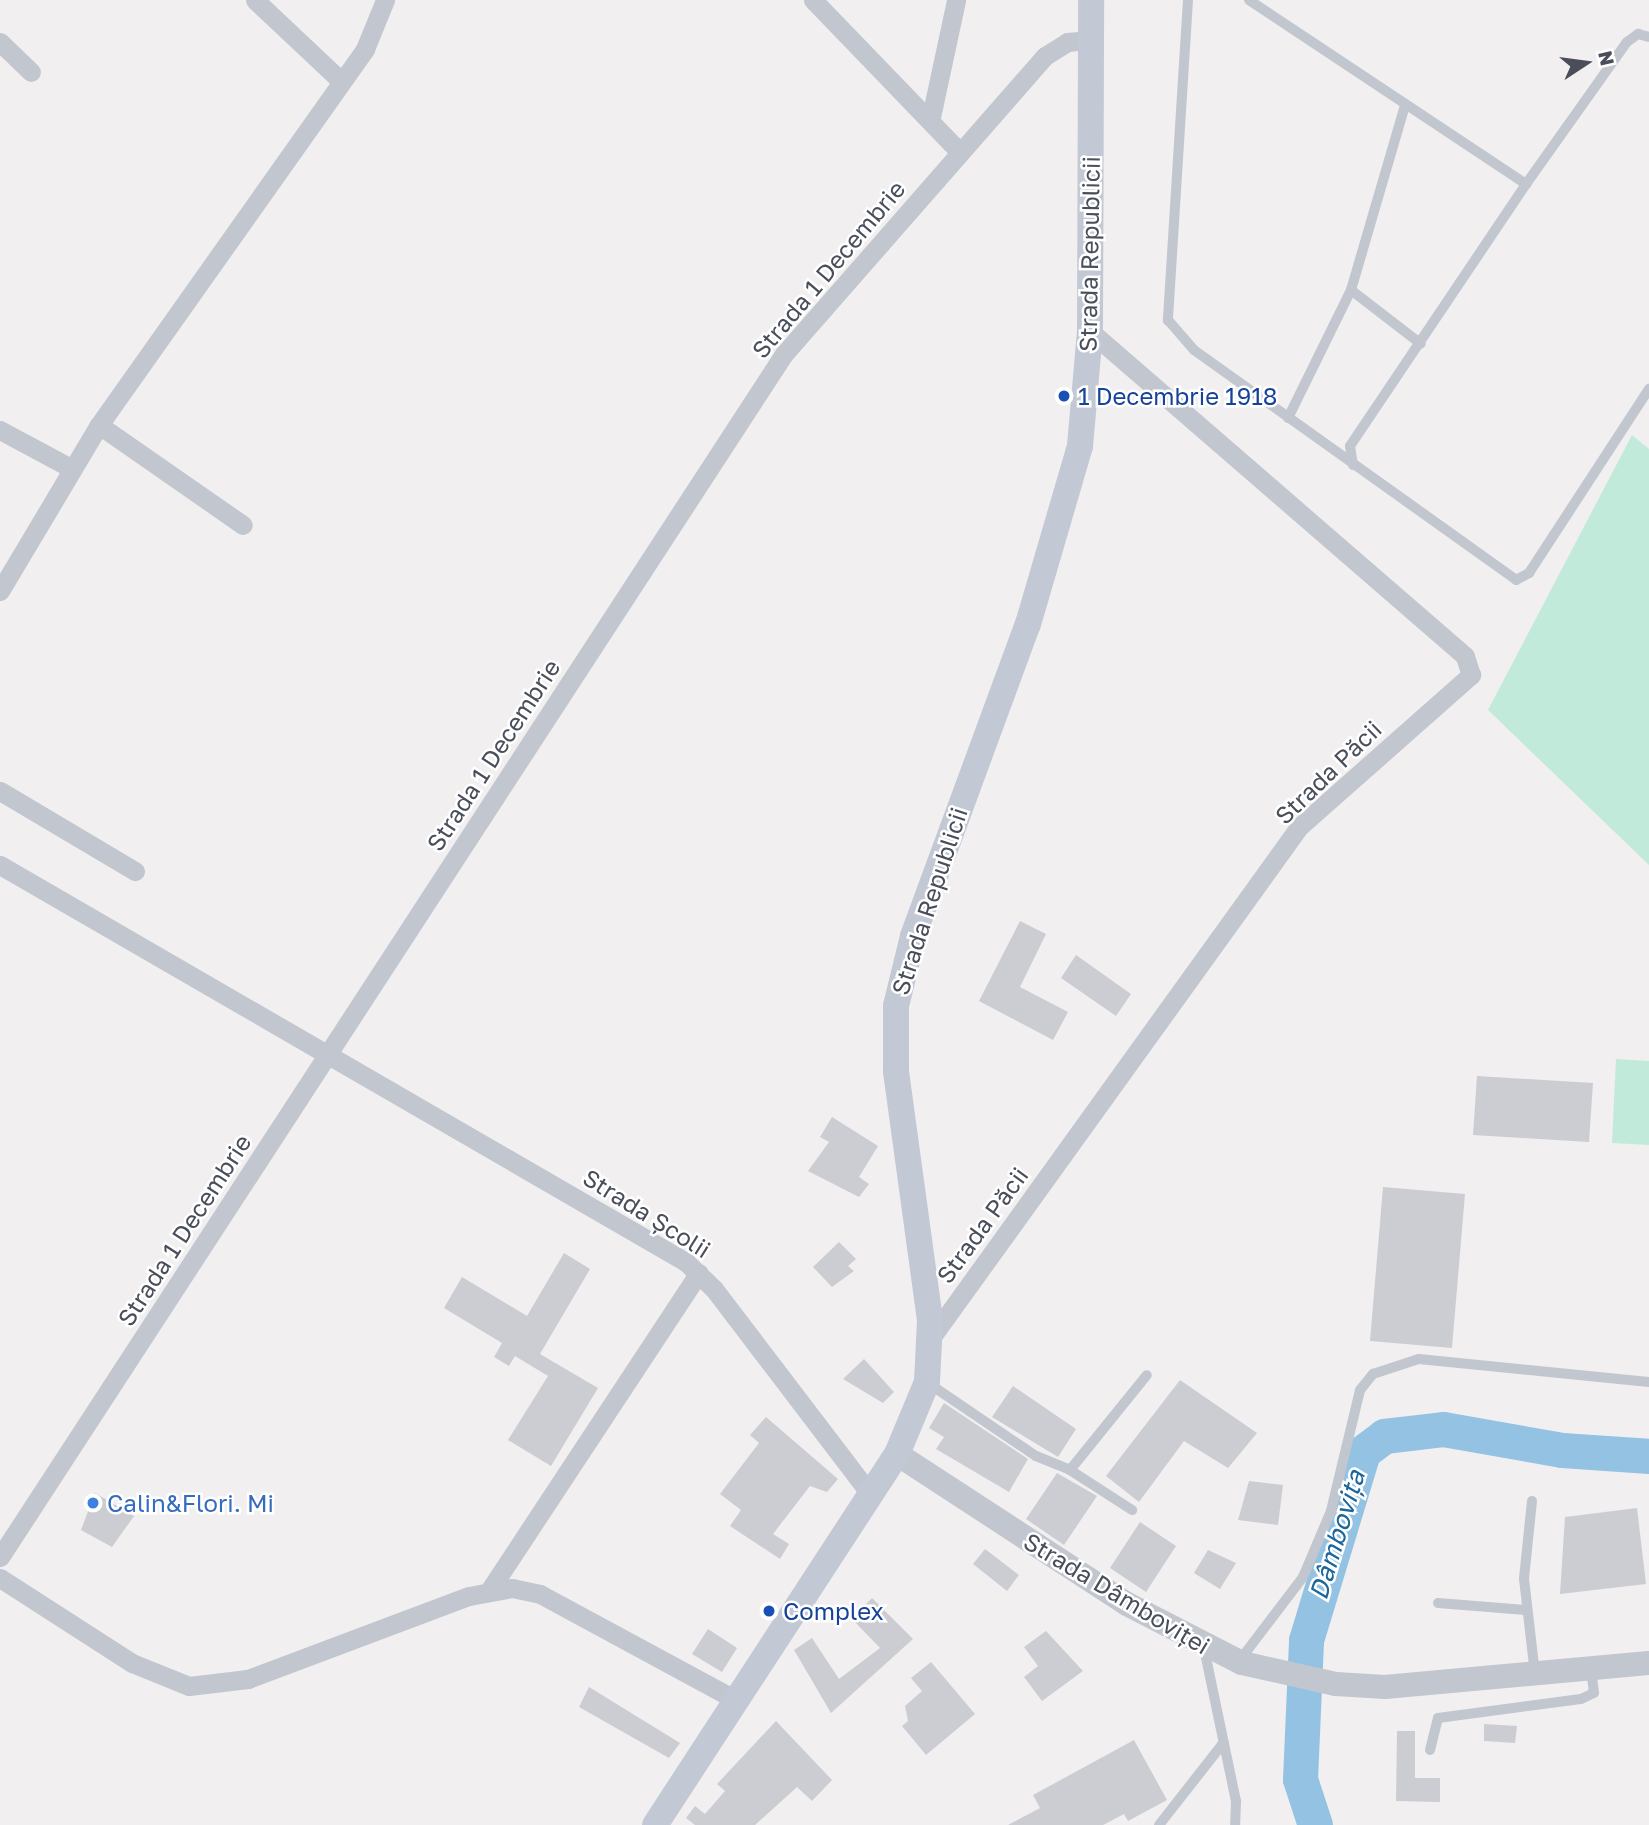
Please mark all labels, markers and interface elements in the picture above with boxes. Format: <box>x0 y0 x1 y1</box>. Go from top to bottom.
north arrow <box>1551 28 1621 98</box>
text: N <box>1594 49 1620 68</box>
street label: Strada Republicii <box>1073 156 1105 352</box>
street label: Strada 1 Decembrie <box>745 175 911 363</box>
place label: 1 Decembrie 1918 <box>1078 382 1278 410</box>
marker: 1 Decembrie 1918 <box>1056 388 1072 404</box>
street label: Strada 1 Decembrie <box>420 654 566 856</box>
street label: Strada Păcii <box>1269 714 1387 830</box>
street label: Strada Republicii <box>885 804 973 998</box>
street label: Strada 1 Decembrie <box>111 1129 257 1331</box>
street label: Strada Păcii <box>930 1161 1034 1289</box>
street label: Strada Școlii <box>578 1162 716 1264</box>
water label: Dâmbovița <box>1303 1467 1371 1603</box>
place label: Calin&Flori. Mi <box>107 1489 274 1517</box>
marker: Calin&Flori. Mi <box>85 1495 101 1511</box>
street label: Strada Dâmboviței <box>1019 1526 1215 1660</box>
place label: Complex <box>783 1597 884 1625</box>
marker: Complex <box>761 1603 777 1619</box>

